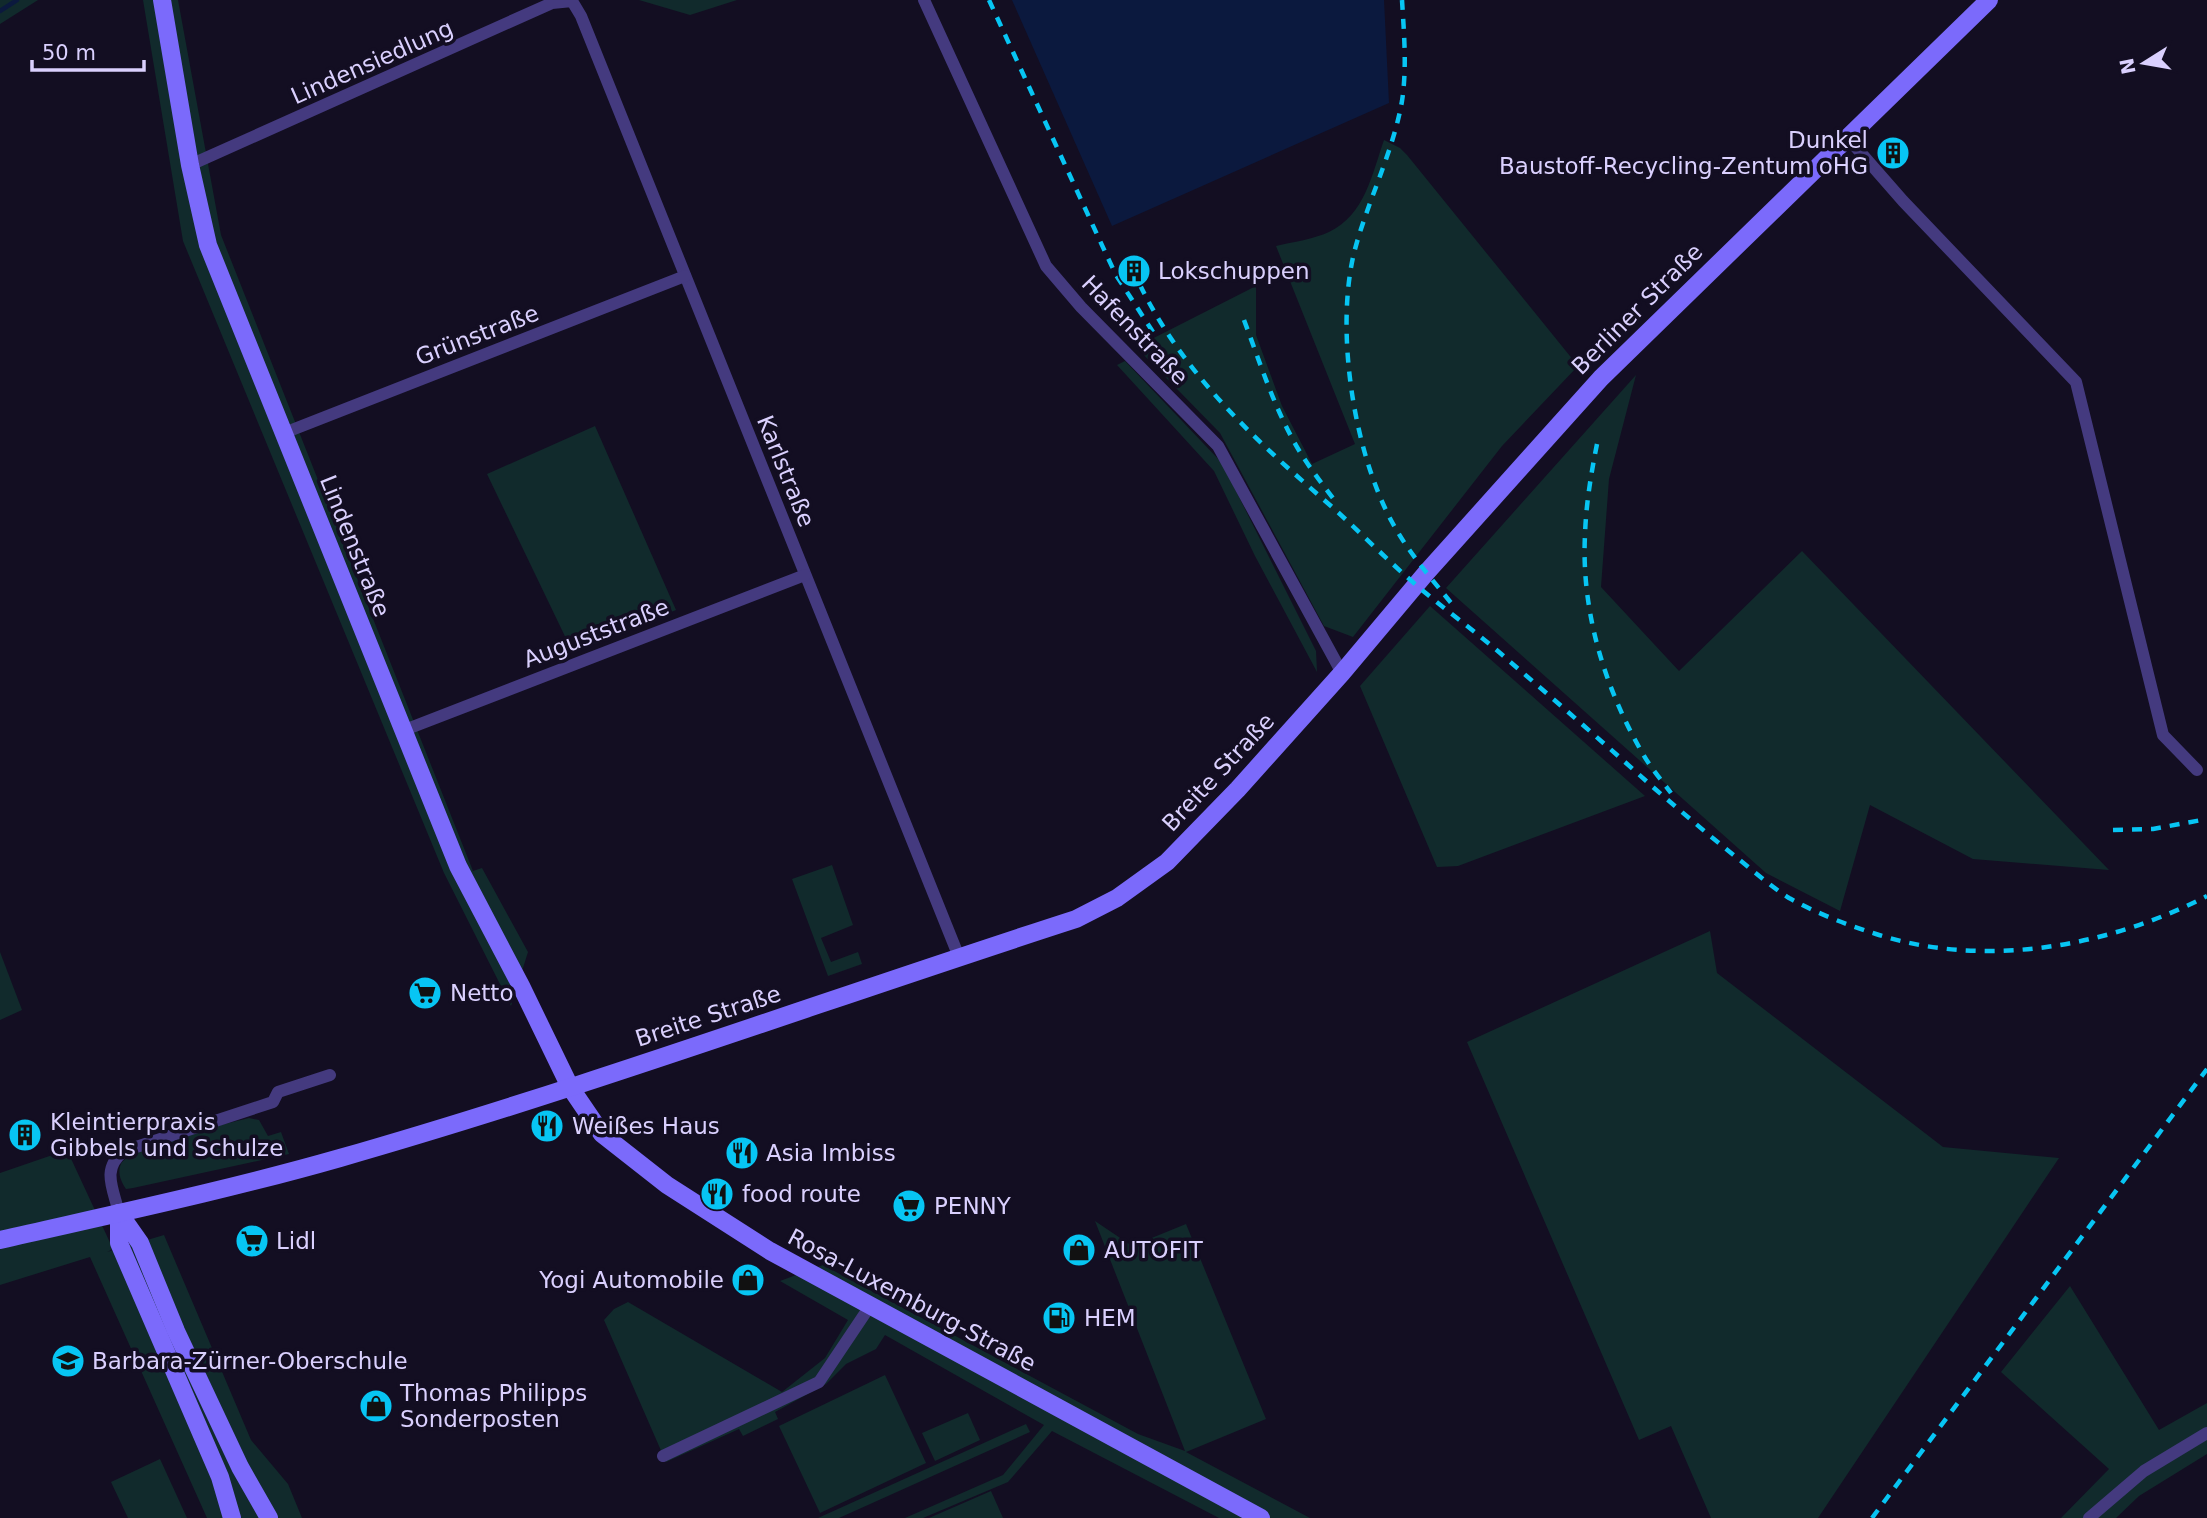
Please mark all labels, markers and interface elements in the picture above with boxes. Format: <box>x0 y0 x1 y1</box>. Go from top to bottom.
street label: Lindensiedlung <box>287 15 457 109</box>
scale bar <box>32 28 144 72</box>
north arrow <box>2109 28 2179 98</box>
text: 50 m <box>42 41 96 65</box>
text: N <box>2115 56 2140 76</box>
place label: Dunkel Baustoff-Recycling-Zentum oHG <box>1499 127 1868 179</box>
building icon: Dunkel Baustoff-Recycling-Zentum oHG <box>1874 134 1912 172</box>
street label: Berliner Straße <box>1566 238 1708 380</box>
building icon: Lokschuppen <box>1115 252 1153 290</box>
place label: Lokschuppen <box>1158 258 1310 284</box>
street label: Hafenstraße <box>1077 270 1193 390</box>
street label: Grünstraße <box>412 300 542 370</box>
street label: Karlstraße <box>752 412 820 530</box>
street label: Lindenstraße <box>315 471 395 621</box>
street label: Auguststraße <box>520 593 672 673</box>
street label: Breite Straße <box>1157 708 1279 836</box>
supermarket icon: Netto <box>406 974 444 1012</box>
place label: Netto <box>450 980 513 1006</box>
street label: Breite Straße <box>632 980 784 1052</box>
restaurant icon: Weißes Haus <box>528 1107 566 1145</box>
place label: Kleintierpraxis Gibbels und Schulze <box>50 1109 283 1161</box>
place label: Weißes Haus <box>572 1113 720 1139</box>
building icon: Kleintierpraxis Gibbels und Schulze <box>6 1116 44 1154</box>
restaurant icon: Asia Imbiss <box>723 1134 761 1172</box>
place label: Asia Imbiss <box>766 1140 896 1166</box>
restaurant icon: food route <box>698 1175 736 1213</box>
place label: food route <box>742 1181 861 1207</box>
supermarket icon: PENNY <box>890 1187 928 1225</box>
place label: PENNY <box>934 1193 1012 1219</box>
supermarket icon: Lidl <box>233 1222 271 1260</box>
street label: Rosa-Luxemburg-Straße <box>784 1224 1040 1376</box>
place label: Lidl <box>276 1228 316 1254</box>
shop icon: AUTOFIT <box>1060 1231 1098 1269</box>
place label: AUTOFIT <box>1104 1237 1204 1263</box>
shop icon: Yogi Automobile <box>729 1261 767 1299</box>
place label: Yogi Automobile <box>538 1267 724 1293</box>
fuel station icon: HEM <box>1040 1299 1078 1337</box>
place label: HEM <box>1084 1305 1136 1331</box>
school or university icon: Barbara-Zürner-Oberschule <box>49 1342 87 1380</box>
place label: Barbara-Zürner-Oberschule <box>92 1348 408 1374</box>
place label: Thomas Philipps Sonderposten <box>399 1380 587 1432</box>
shop icon: Thomas Philipps Sonderposten <box>357 1387 395 1425</box>

